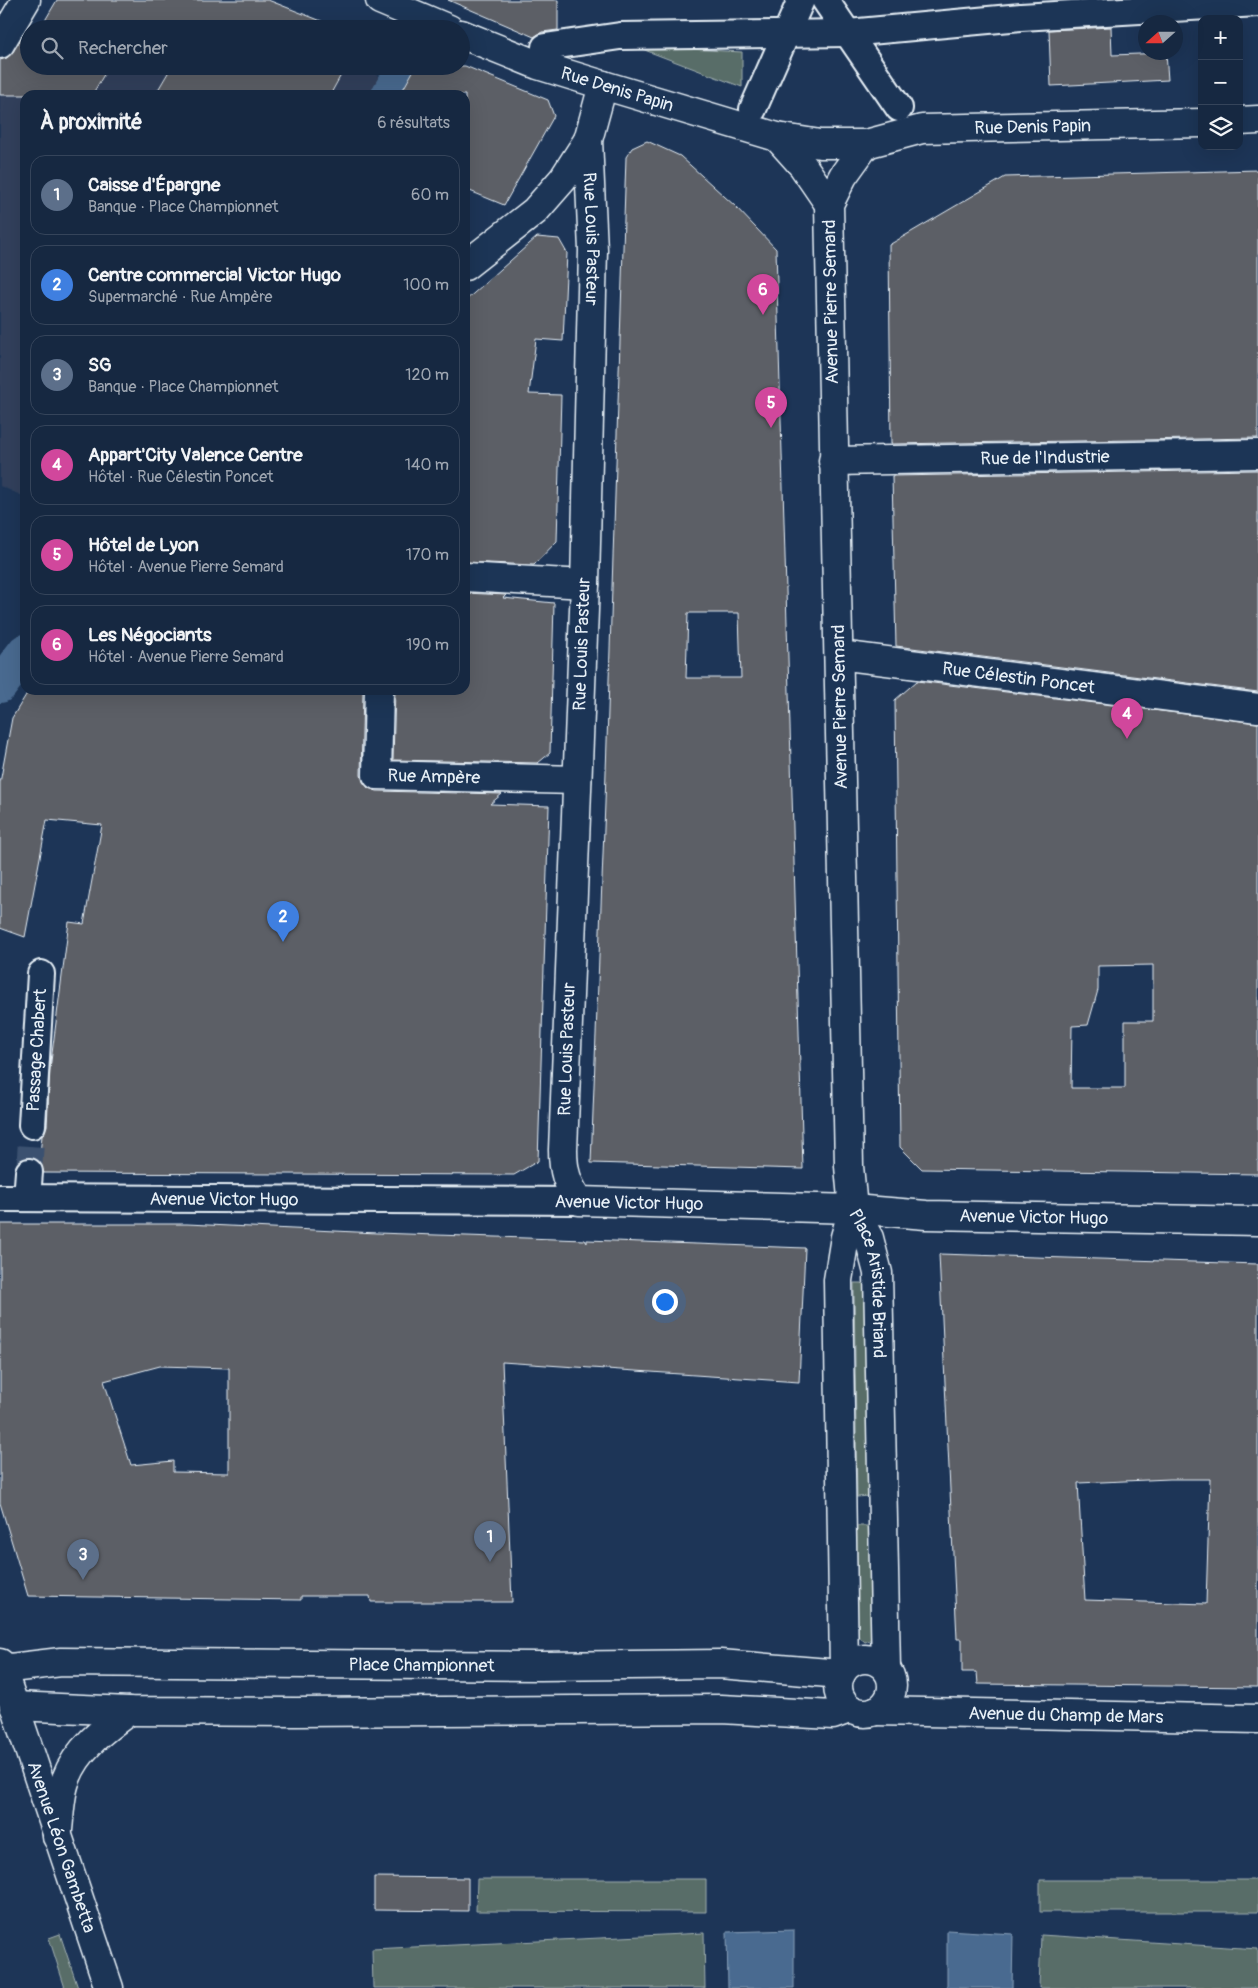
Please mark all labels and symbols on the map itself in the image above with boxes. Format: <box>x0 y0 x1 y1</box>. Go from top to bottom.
north arrow <box>1138 15 1183 60</box>
street label: Rue Denis Papin <box>558 61 677 117</box>
street label: Rue Denis Papin <box>974 114 1091 139</box>
street label: Rue Louis Pasteur <box>578 172 605 307</box>
street label: Avenue Pierre Semard <box>818 219 844 385</box>
pin: 6 <box>747 274 779 315</box>
pin: 5 <box>755 387 787 428</box>
street label: Rue de l'Industrie <box>980 445 1110 470</box>
street label: Rue Louis Pasteur <box>568 576 596 711</box>
street label: Avenue Pierre Semard <box>827 624 853 790</box>
street label: Rue Célestin Poncet <box>941 657 1097 699</box>
pin: 4 <box>1111 698 1143 739</box>
street label: Rue Ampère <box>387 764 481 789</box>
pin: 2 <box>267 901 299 942</box>
street label: Rue Louis Pasteur <box>553 981 581 1116</box>
street label: Passage Chabert <box>21 987 52 1112</box>
street label: Avenue Victor Hugo <box>149 1187 299 1211</box>
street label: Avenue Victor Hugo <box>554 1190 704 1216</box>
street label: Avenue Victor Hugo <box>959 1204 1109 1230</box>
street label: Place Aristide Briand <box>844 1205 891 1358</box>
your location <box>652 1289 678 1315</box>
pin: 1 <box>474 1521 506 1562</box>
pin: 3 <box>67 1539 99 1580</box>
street label: Place Championnet <box>348 1653 496 1677</box>
street label: Avenue du Champ de Mars <box>968 1701 1164 1729</box>
street label: Avenue Léon Gambetta <box>22 1758 101 1936</box>

